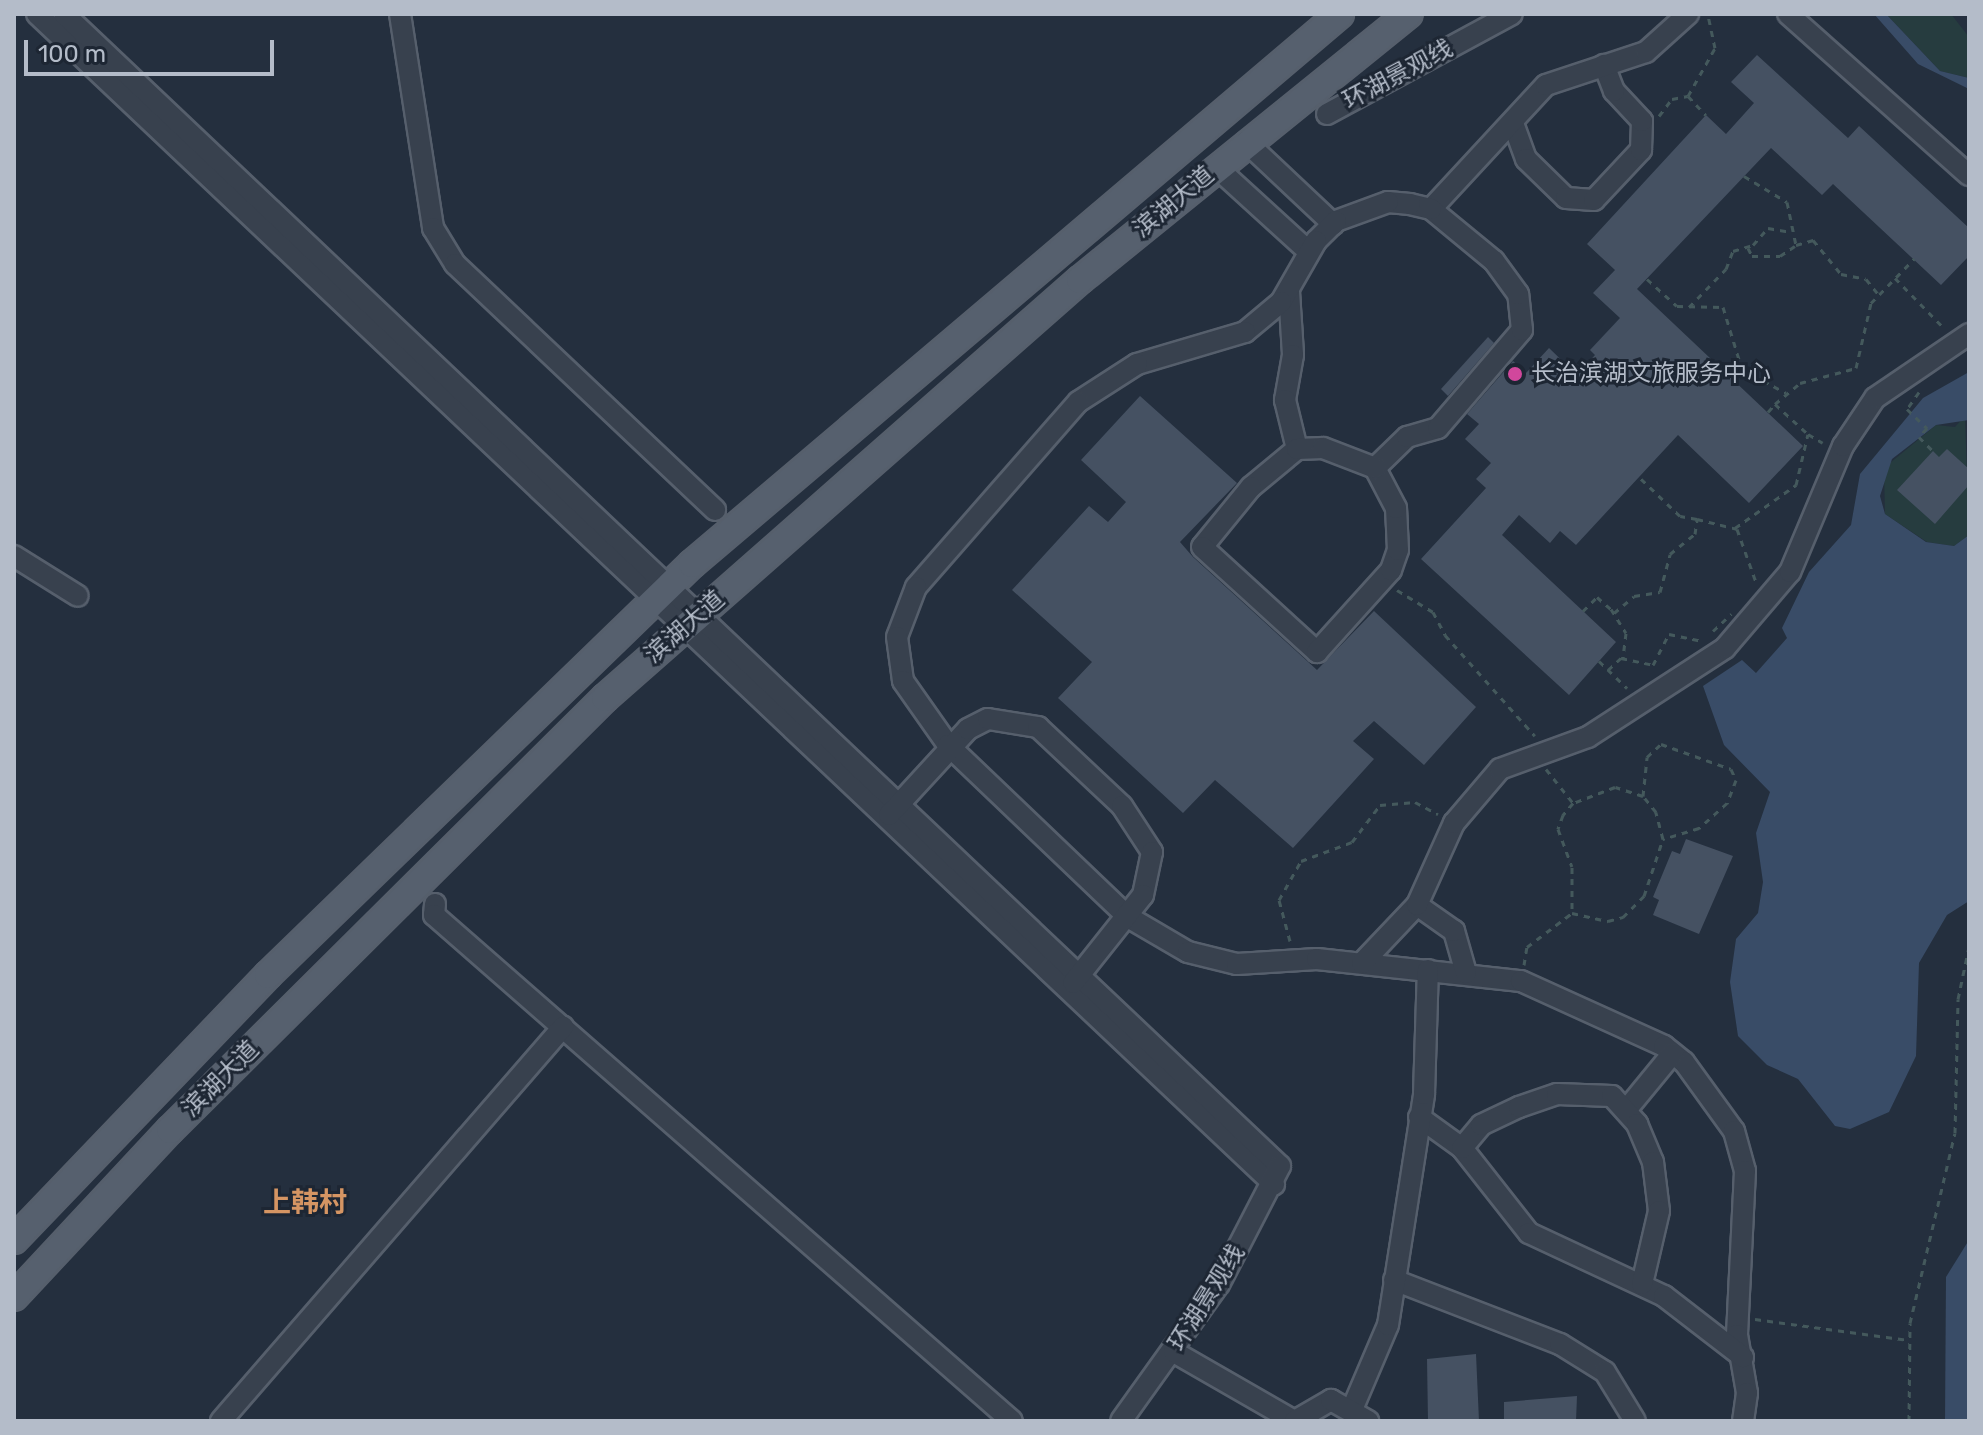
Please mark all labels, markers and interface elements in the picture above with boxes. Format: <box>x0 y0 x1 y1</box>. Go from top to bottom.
scale bar <box>28 24 278 74</box>
street label: 环湖景观线 <box>1338 34 1458 116</box>
text: 100 m <box>38 40 106 68</box>
street label: 滨湖大道 <box>1128 160 1220 244</box>
place label: 长治滨湖文旅服务中心 <box>1531 360 1771 388</box>
marker: 长治滨湖文旅服务中心 <box>1506 365 1524 383</box>
street label: 滨湖大道 <box>639 585 731 669</box>
street label: 滨湖大道 <box>177 1035 265 1123</box>
district label: 上韩村 <box>263 1186 347 1220</box>
street label: 环湖景观线 <box>1163 1239 1251 1357</box>

